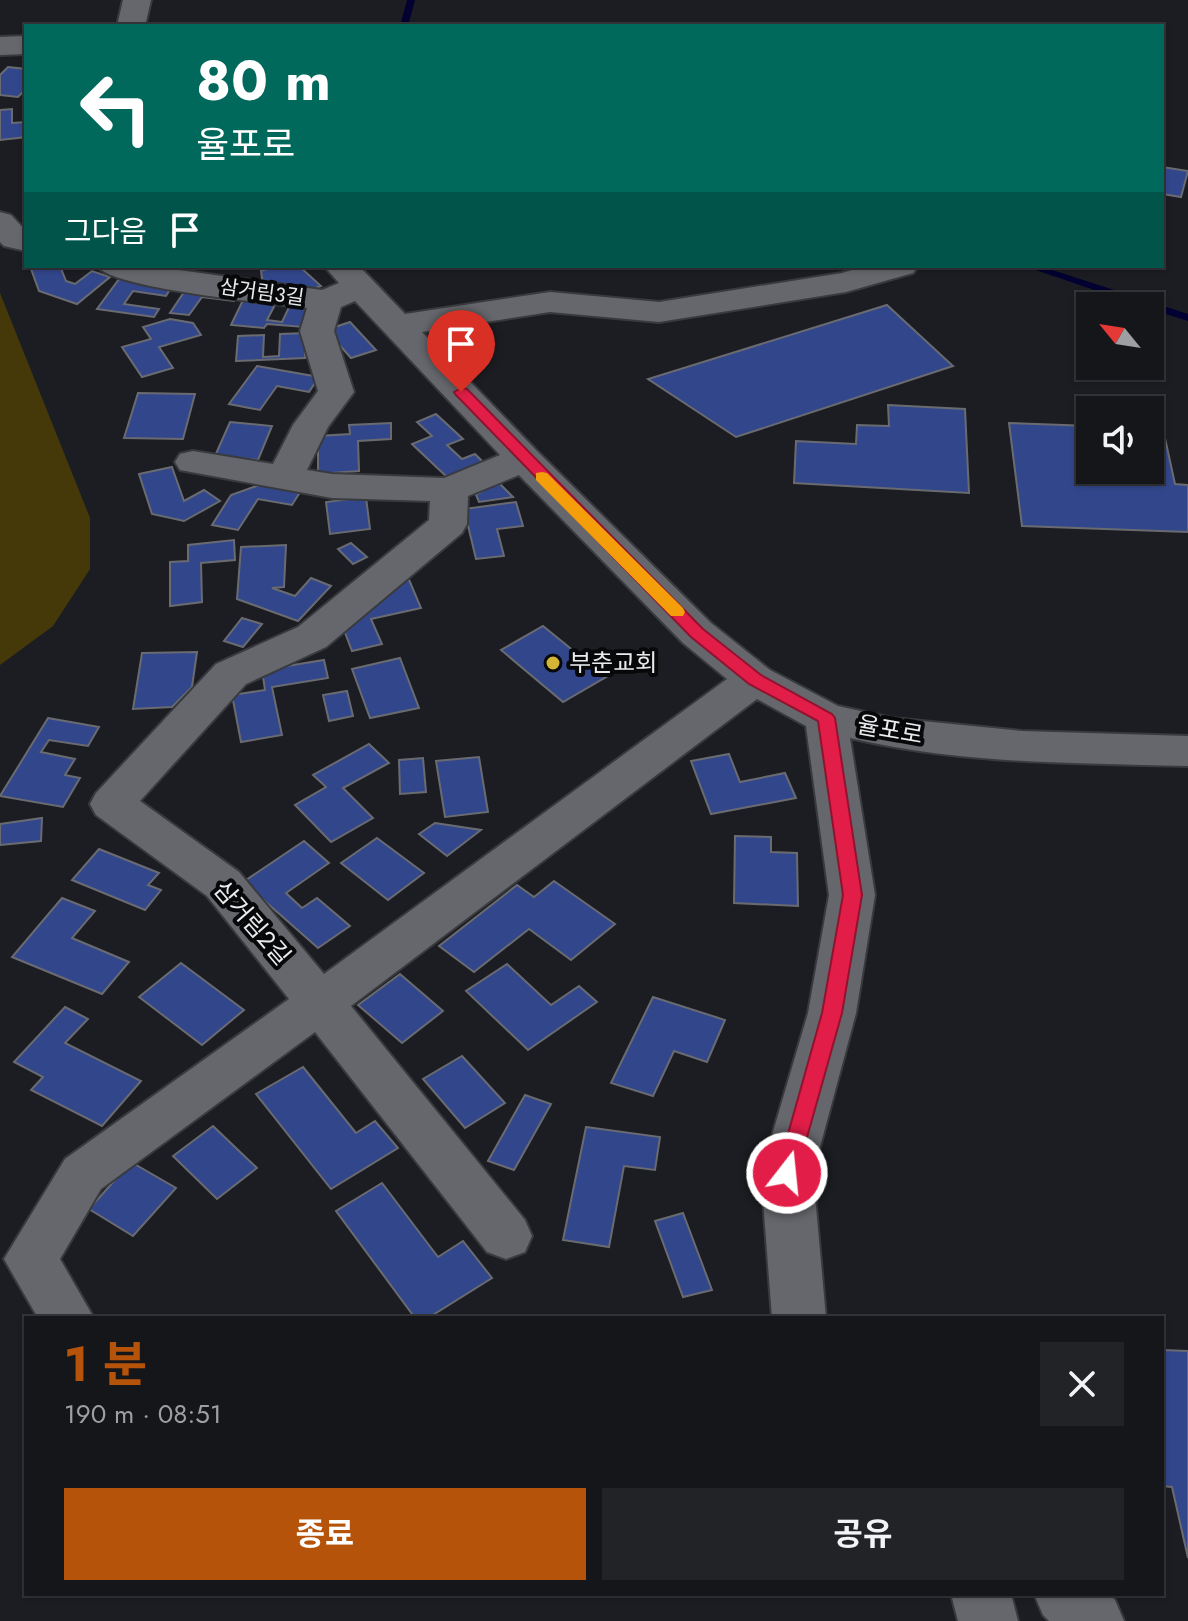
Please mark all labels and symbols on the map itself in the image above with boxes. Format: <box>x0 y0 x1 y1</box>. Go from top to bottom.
street label: 삼거림3길 <box>218 272 306 313</box>
north arrow <box>1076 292 1164 380</box>
pin <box>427 310 495 392</box>
place label: 부춘교회 <box>569 645 657 680</box>
marker: 부춘교회 <box>544 654 562 672</box>
street label: 율포로 <box>854 707 926 752</box>
street label: 삼거림2길 <box>206 873 299 973</box>
position arrow <box>745 1131 829 1215</box>

